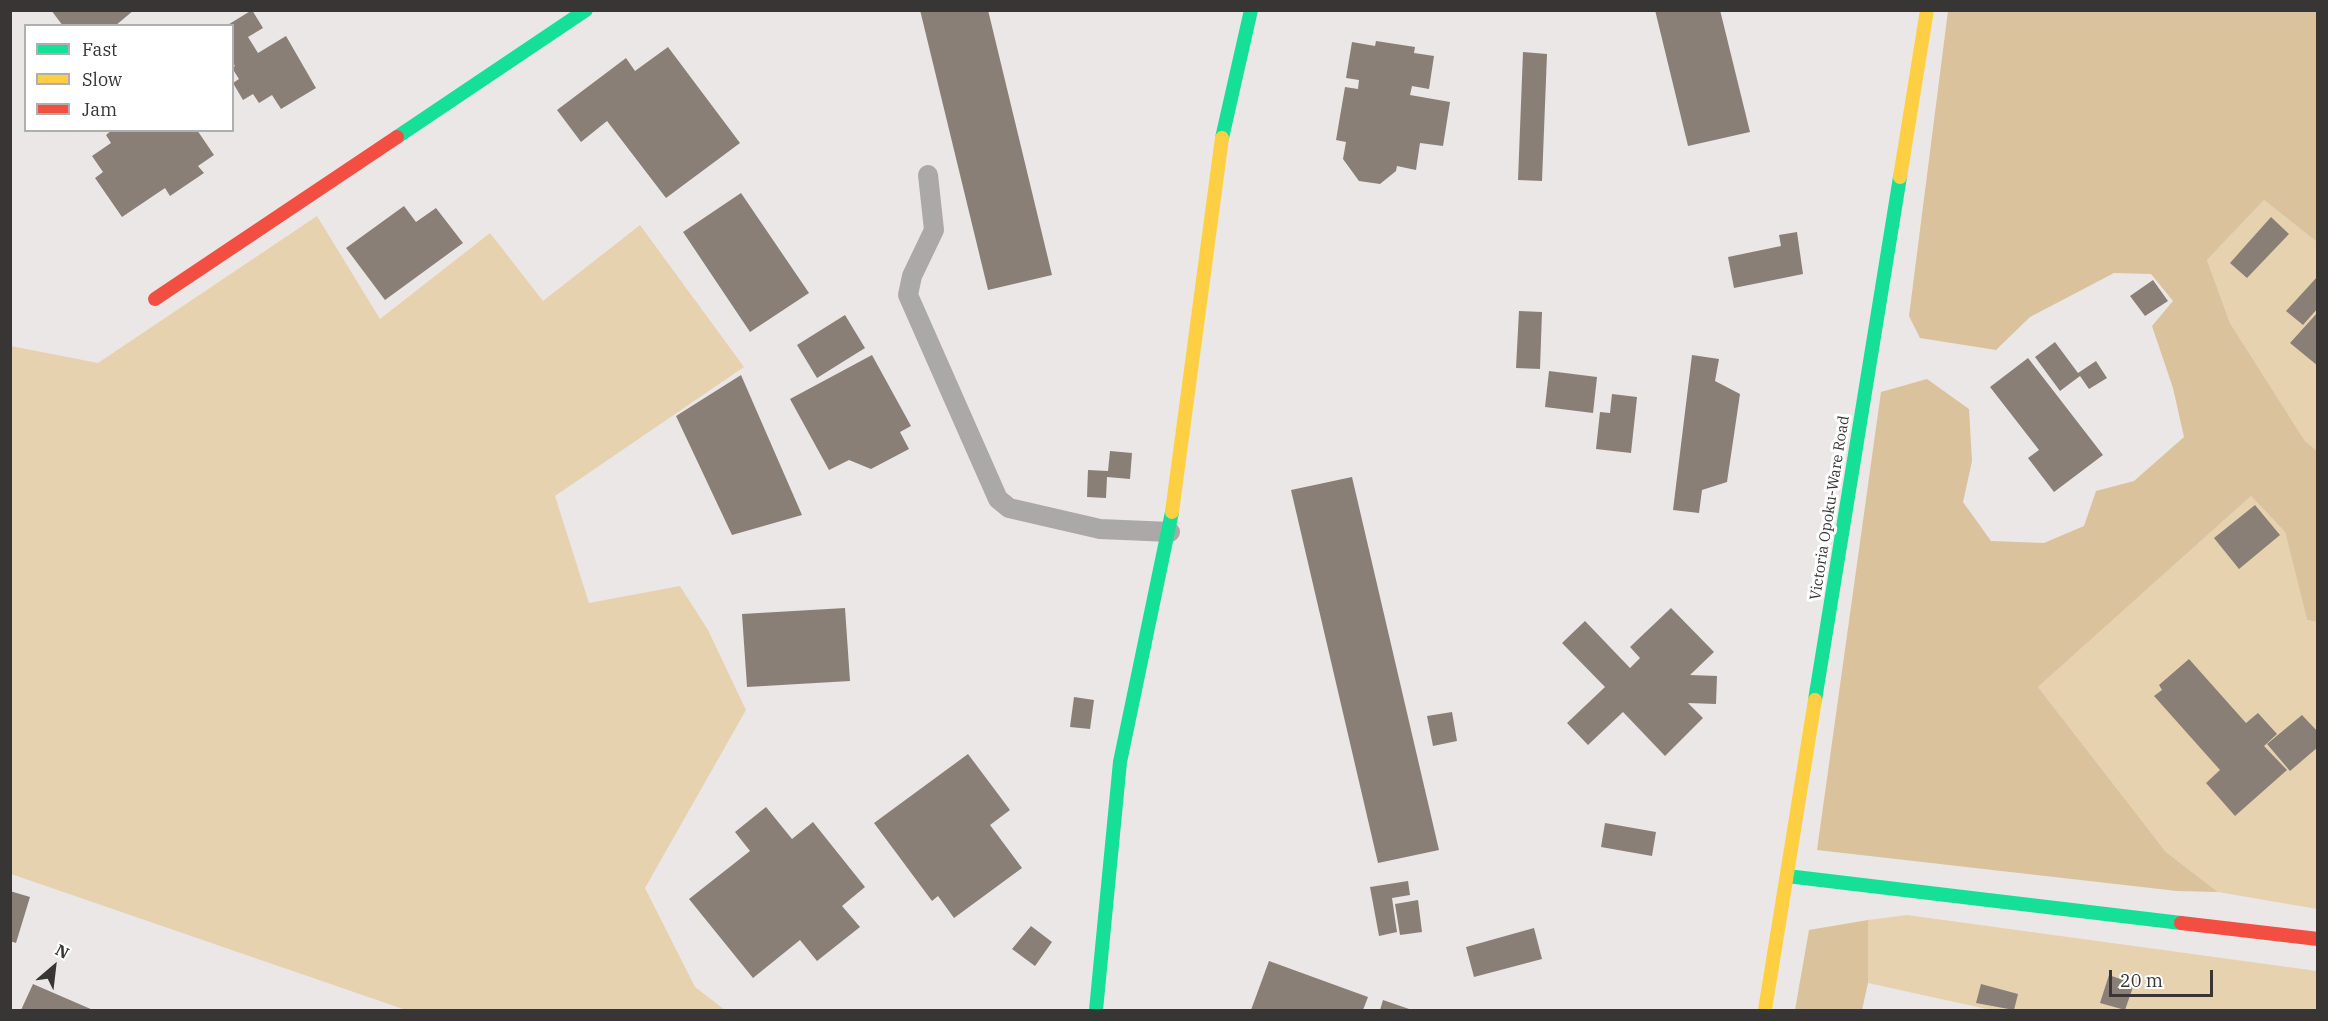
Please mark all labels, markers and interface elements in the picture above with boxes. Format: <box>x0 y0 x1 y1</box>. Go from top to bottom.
legend <box>24 24 234 132</box>
text: Fast <box>82 38 117 61</box>
text: Slow <box>82 68 122 91</box>
text: Jam <box>82 98 117 121</box>
street label: Victoria Opoku-Ware Road <box>1807 414 1853 602</box>
north arrow <box>24 937 84 997</box>
text: N <box>52 939 73 963</box>
scale bar <box>2112 958 2216 996</box>
text: 20 m <box>2120 969 2163 992</box>

